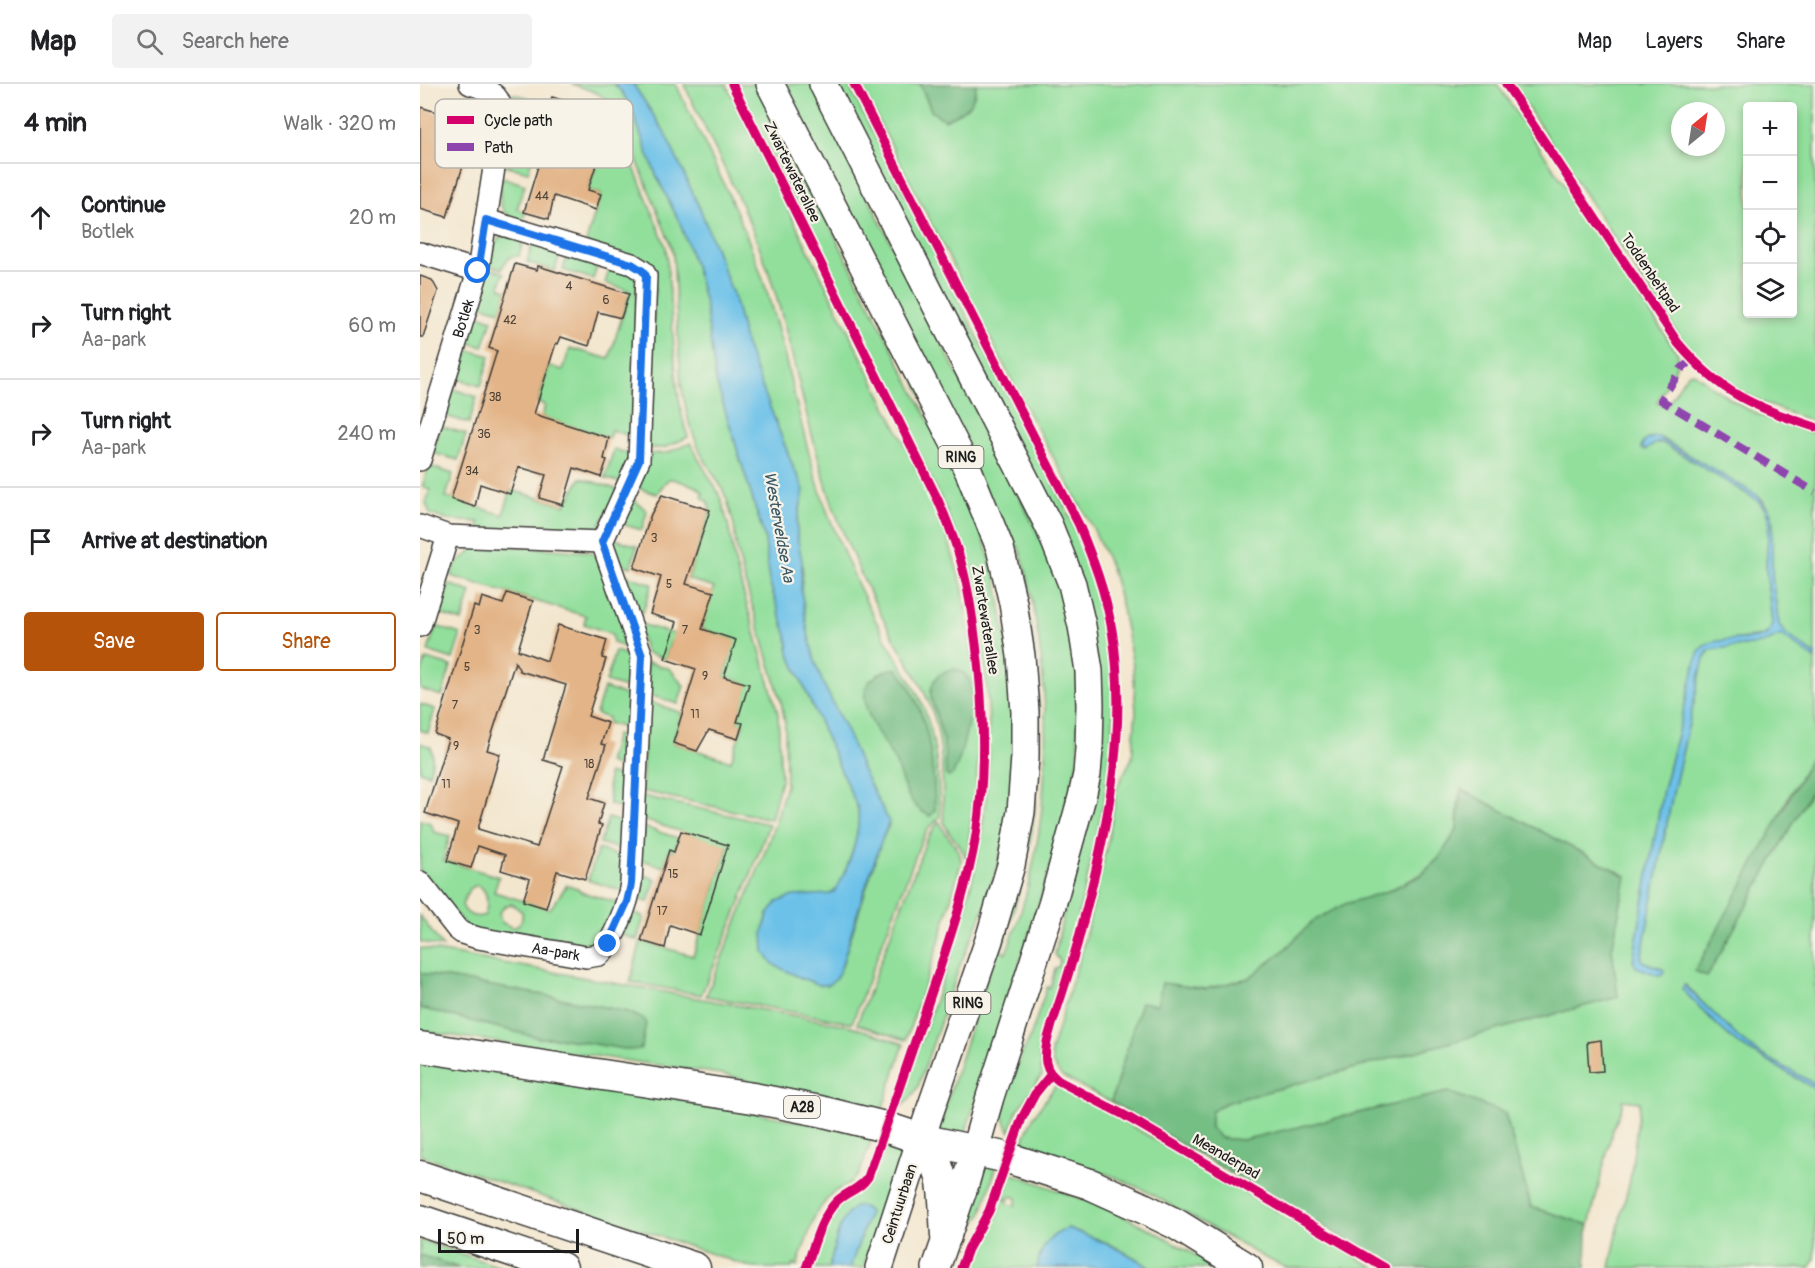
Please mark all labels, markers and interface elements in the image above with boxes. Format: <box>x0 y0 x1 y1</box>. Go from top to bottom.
search box <box>112 14 532 68</box>
text: Map <box>30 24 76 59</box>
icon: search <box>133 25 166 58</box>
text: Search here <box>181 27 289 55</box>
text: Map <box>1577 28 1612 55</box>
text: Layers <box>1645 28 1703 55</box>
text: Share <box>1736 28 1785 55</box>
legend <box>435 99 633 168</box>
north arrow <box>1671 102 1725 156</box>
map controls <box>1743 102 1797 318</box>
button: + <box>1743 102 1797 156</box>
text: 4 min <box>24 107 87 139</box>
text: Walk · 320 m <box>283 111 396 136</box>
text: Cycle path <box>484 111 552 131</box>
street label: Zwartewaterallee <box>759 118 825 226</box>
text: Path <box>484 138 513 158</box>
button: − <box>1743 156 1797 210</box>
house number: 44 <box>535 189 549 204</box>
text: Continue <box>81 191 165 219</box>
icon: ahead <box>24 201 57 234</box>
text: 20 m <box>349 205 396 230</box>
button: locate <box>1743 210 1797 264</box>
text: Botlek <box>81 219 134 244</box>
street label: Toddenbeltpad <box>1616 230 1684 316</box>
route start <box>464 257 490 283</box>
button: layers <box>1743 264 1797 318</box>
house number: 4 <box>566 279 573 294</box>
house number: 6 <box>603 293 610 308</box>
street label: Botlek <box>448 296 479 340</box>
text: Turn right <box>81 299 171 327</box>
icon: right <box>24 309 57 342</box>
text: 60 m <box>349 313 396 338</box>
house number: 42 <box>503 313 517 328</box>
text: Aa-park <box>81 327 146 352</box>
house number: 38 <box>489 390 501 405</box>
text: Turn right <box>81 407 171 435</box>
icon: right <box>24 417 57 450</box>
text: 240 m <box>337 421 396 446</box>
house number: 36 <box>477 427 491 442</box>
text: Aa-park <box>81 435 146 460</box>
road number: RING <box>938 446 984 468</box>
house number: 34 <box>465 464 479 479</box>
water label: Westerveldse Aa <box>759 470 799 585</box>
icon: arrive <box>24 525 57 558</box>
text: Arrive at destination <box>81 527 267 555</box>
house number: 3 <box>651 531 658 546</box>
street label: Zwartewaterallee <box>967 564 1003 676</box>
house number: 5 <box>666 577 672 592</box>
button: Save <box>24 612 204 671</box>
button: Share <box>216 612 396 671</box>
house number: 3 <box>474 623 481 638</box>
house number: 7 <box>682 623 689 638</box>
house number: 5 <box>464 660 470 675</box>
house number: 9 <box>702 669 708 684</box>
house number: 7 <box>452 698 459 713</box>
house number: 11 <box>690 707 700 722</box>
house number: 9 <box>453 739 459 754</box>
house number: 18 <box>584 757 594 772</box>
house number: 11 <box>441 777 451 792</box>
house number: 15 <box>667 867 679 882</box>
house number: 17 <box>656 904 668 919</box>
route end <box>594 930 620 956</box>
street label: Aa-park <box>530 938 582 965</box>
road number: RING <box>946 992 990 1014</box>
road number: A28 <box>784 1096 820 1118</box>
street label: Meanderpad <box>1189 1130 1263 1184</box>
street label: Ceintuurbaan <box>878 1161 922 1247</box>
scale bar <box>438 1226 579 1254</box>
text: 50 m <box>447 1229 484 1249</box>

